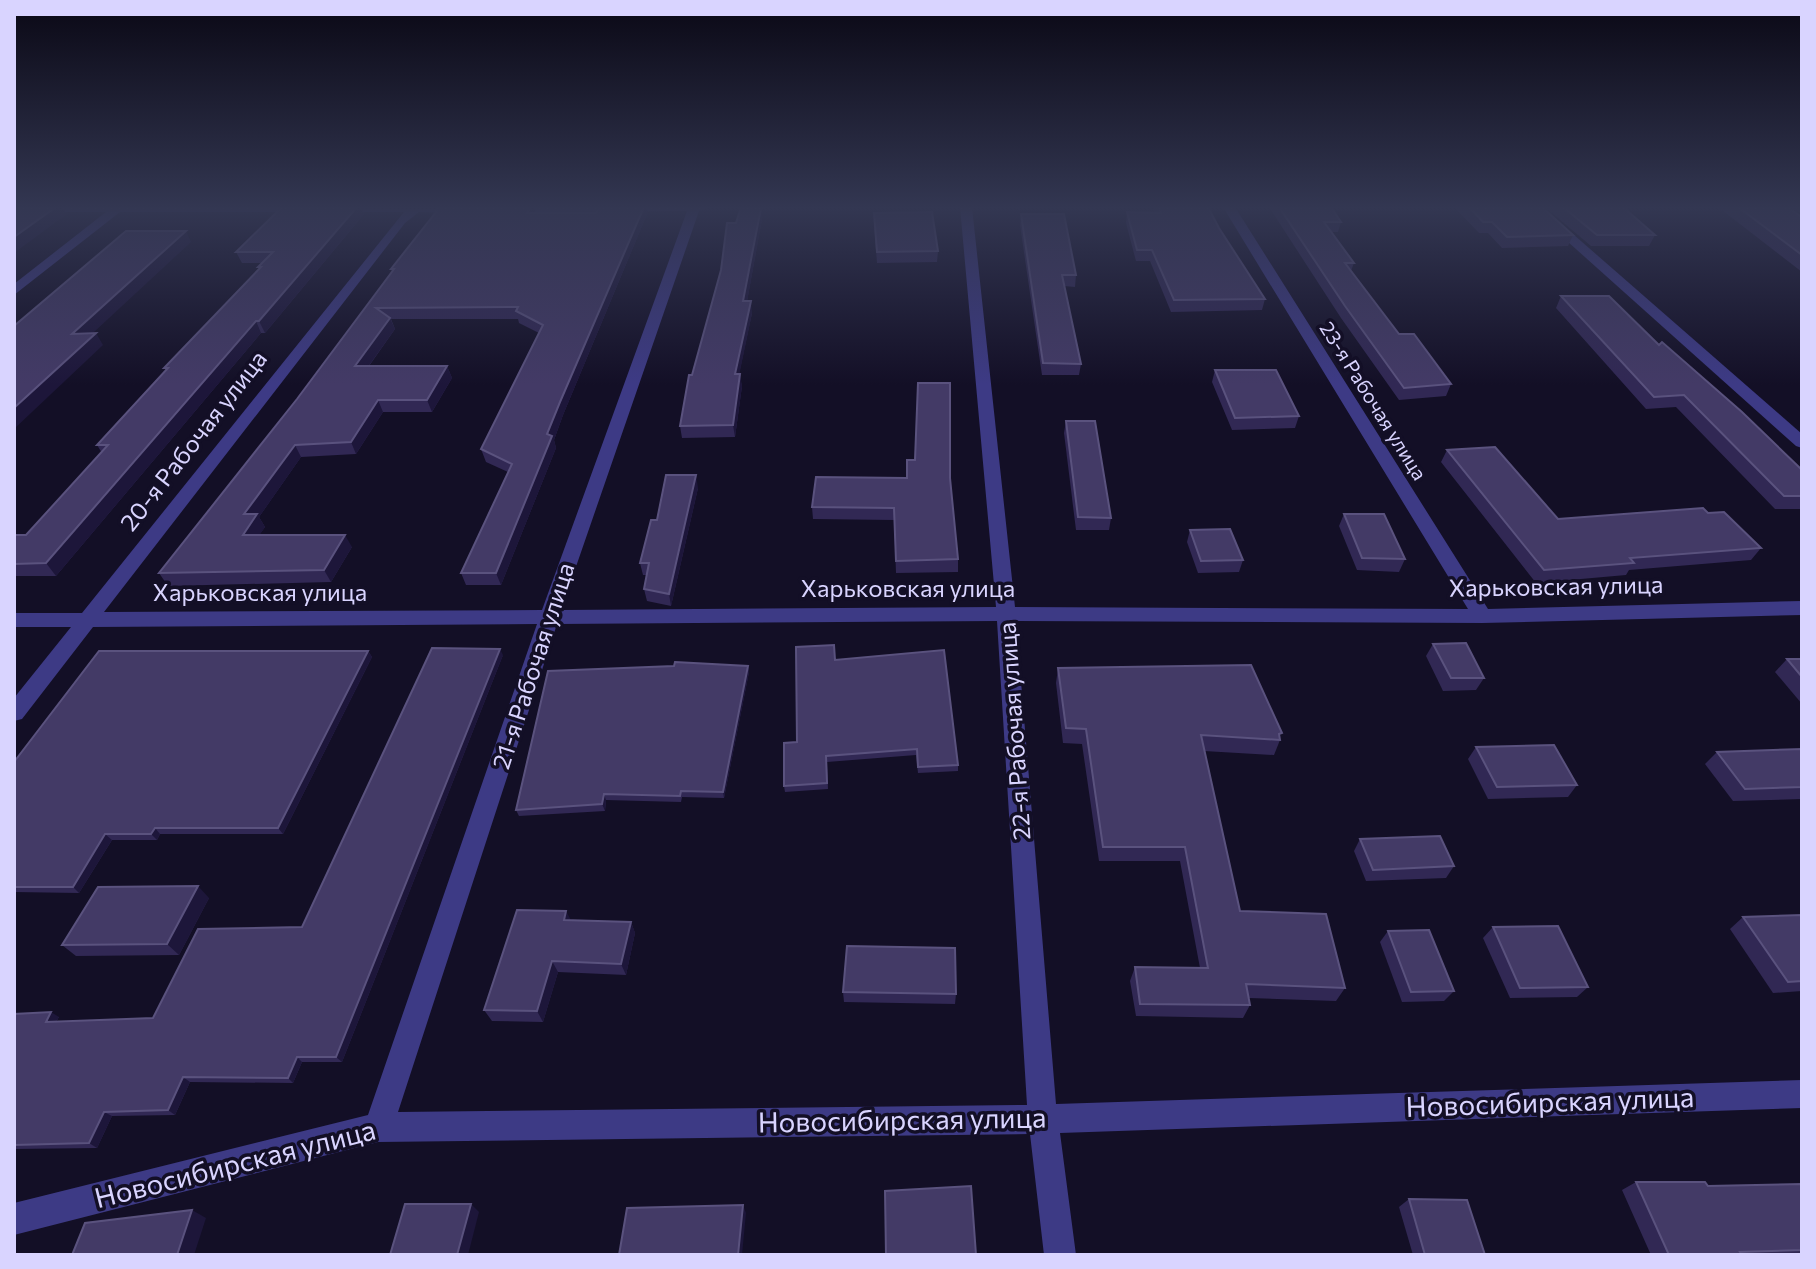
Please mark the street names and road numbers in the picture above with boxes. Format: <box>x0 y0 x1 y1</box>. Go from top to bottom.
street label: 23-я Рабочая улица <box>1315 317 1432 484</box>
street label: 20-я Рабочая улица <box>113 344 272 536</box>
street label: 21-я Рабочая улица <box>486 559 580 772</box>
street label: Харьковская улица <box>1449 569 1663 602</box>
street label: Харьковская улица <box>801 573 1015 602</box>
street label: Харьковская улица <box>153 577 367 606</box>
street label: 22-я Рабочая улица <box>991 621 1036 841</box>
street label: Новосибирская улица <box>1405 1079 1695 1123</box>
street label: Новосибирская улица <box>757 1099 1047 1139</box>
street label: Новосибирская улица <box>91 1112 379 1214</box>

